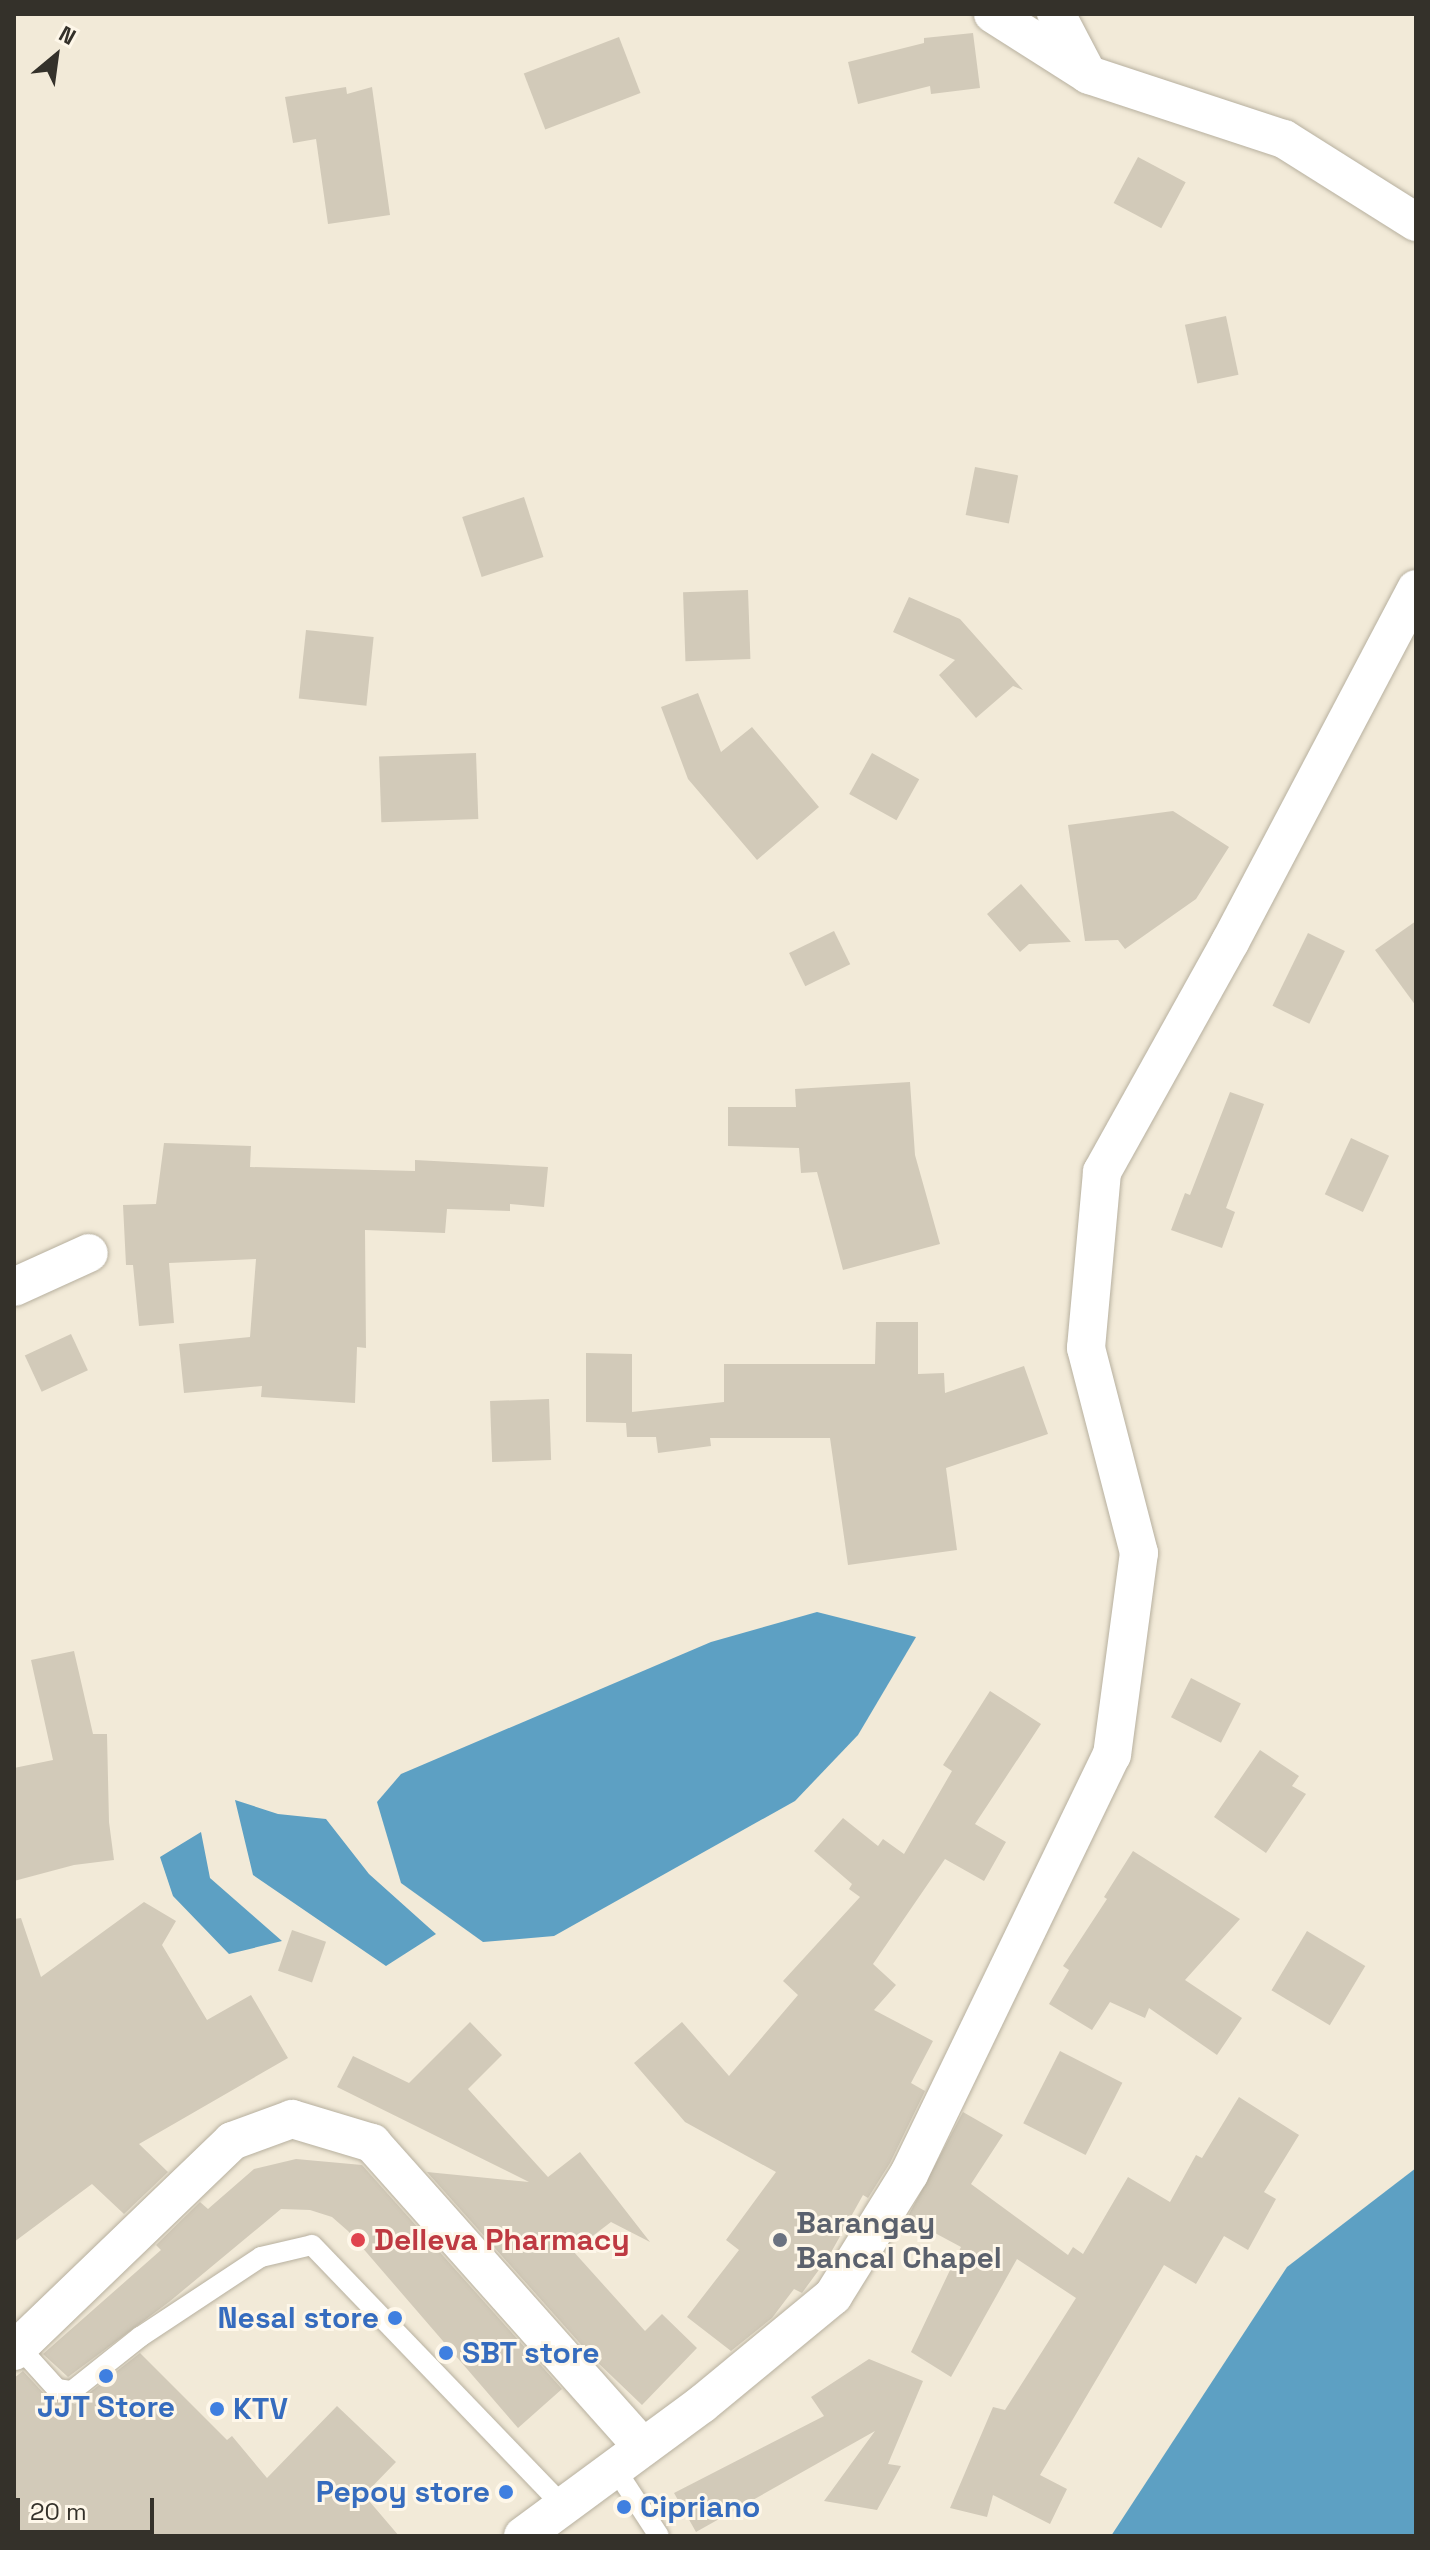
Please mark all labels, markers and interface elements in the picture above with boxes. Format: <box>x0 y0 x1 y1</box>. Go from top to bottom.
north arrow <box>16 16 96 96</box>
text: N <box>54 19 81 51</box>
place label: Barangay Bancal Chapel <box>796 2205 1002 2276</box>
place label: Delleva Pharmacy <box>374 2222 630 2258</box>
marker: Delleva Pharmacy <box>349 2231 367 2249</box>
marker: Barangay Bancal Chapel <box>771 2231 789 2249</box>
place label: Nesal store <box>217 2300 379 2336</box>
marker: Nesal store <box>386 2309 404 2327</box>
place label: SBT store <box>462 2335 600 2371</box>
marker: SBT store <box>437 2344 455 2362</box>
marker: JJT Store <box>97 2367 115 2385</box>
place label: JJT Store <box>36 2389 176 2425</box>
place label: KTV <box>233 2391 288 2427</box>
marker: KTV <box>208 2400 226 2418</box>
place label: Pepoy store <box>316 2474 490 2510</box>
scale bar <box>20 2482 158 2532</box>
marker: Pepoy store <box>497 2483 515 2501</box>
place label: Cipriano <box>640 2489 760 2525</box>
text: 20 m <box>30 2496 87 2527</box>
marker: Cipriano <box>615 2498 633 2516</box>

